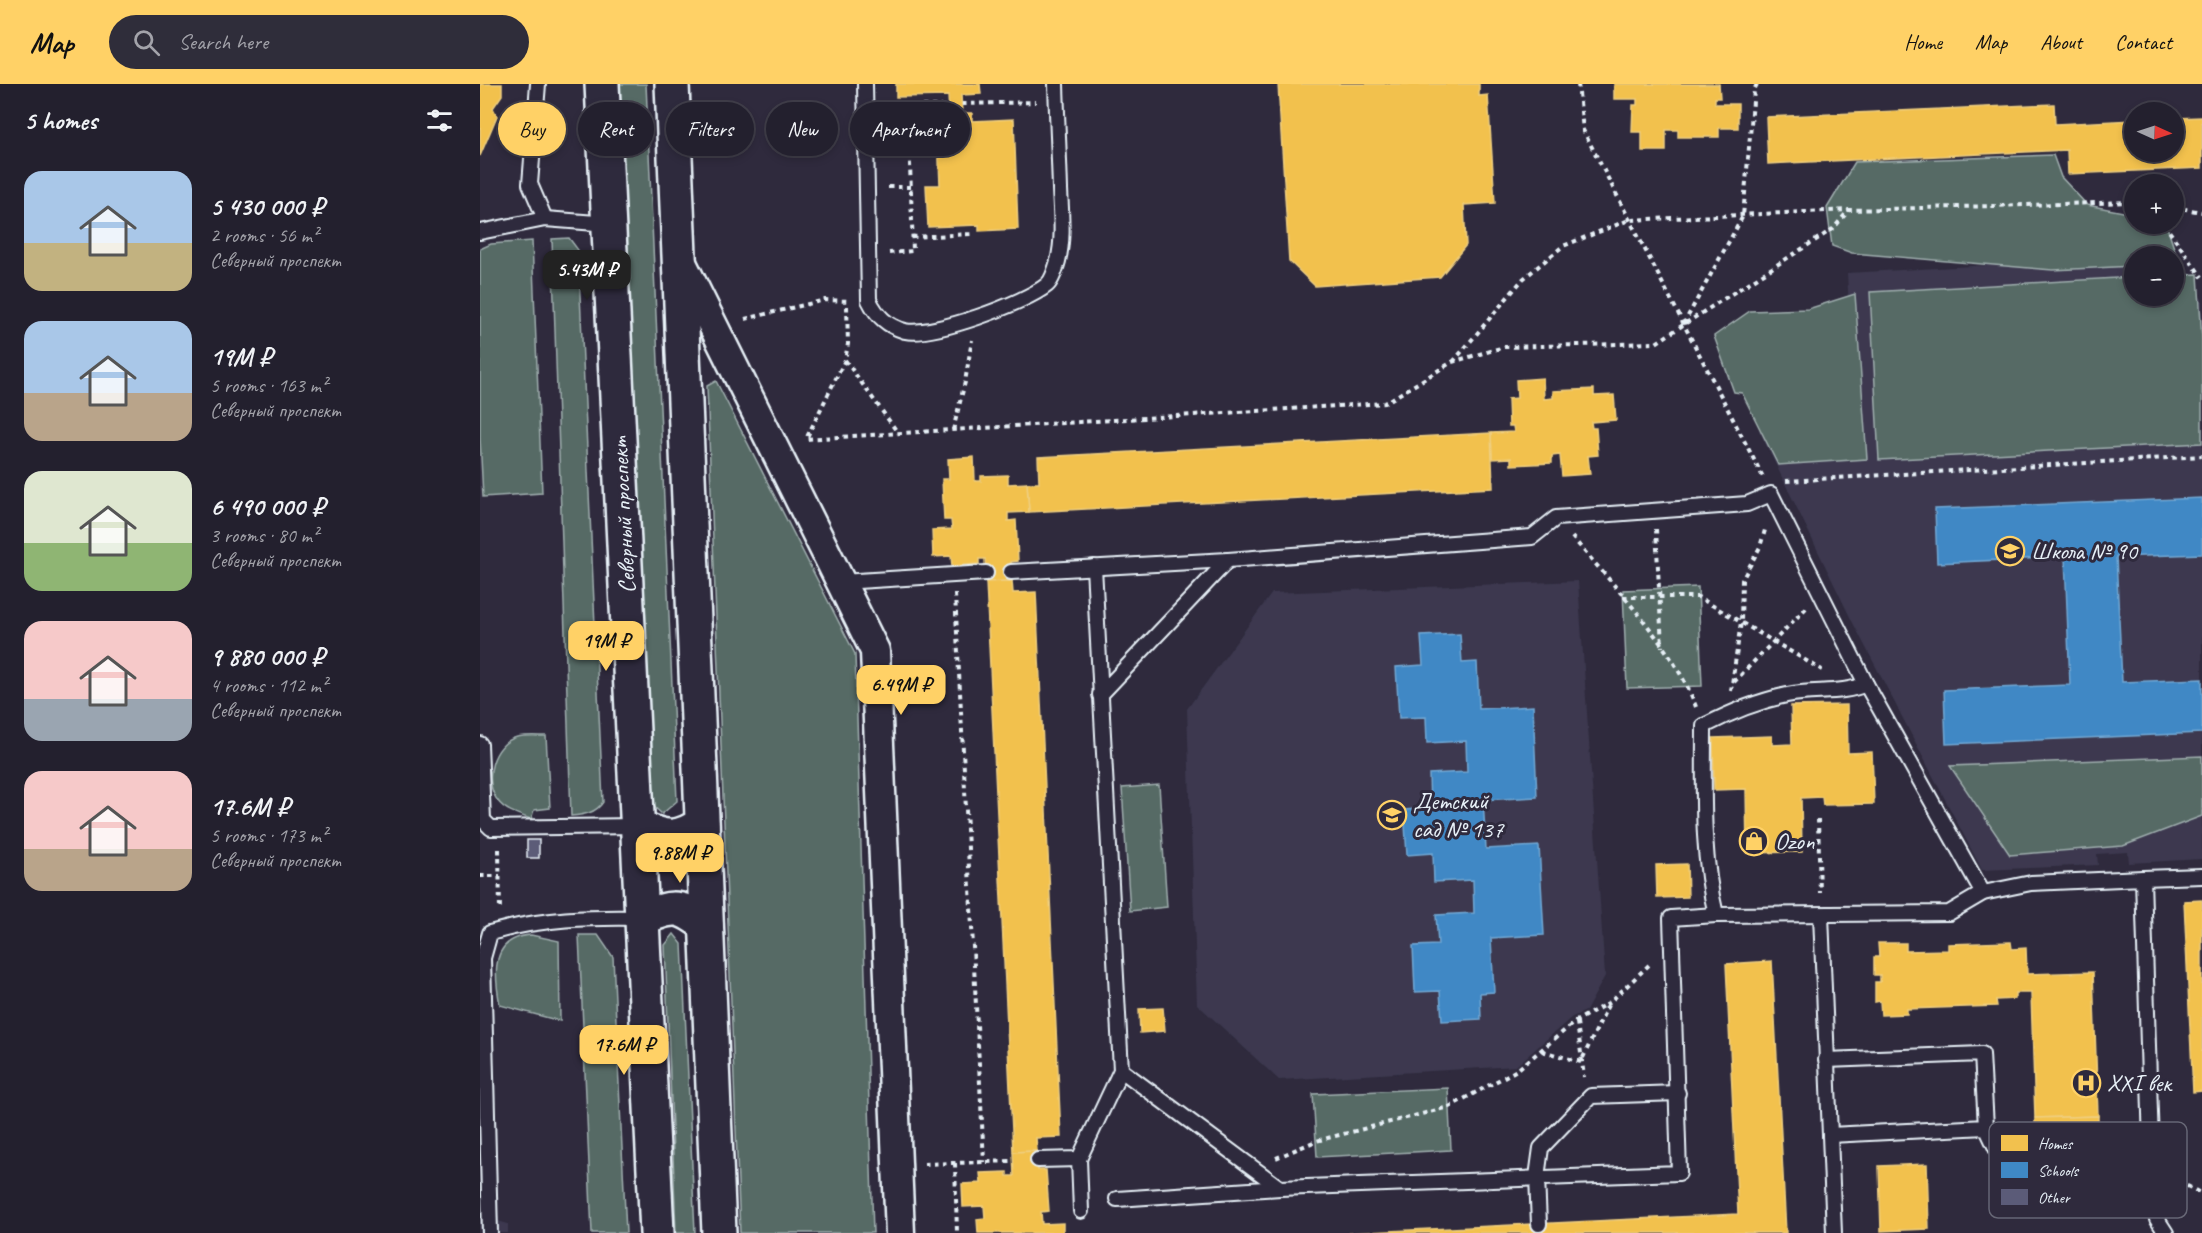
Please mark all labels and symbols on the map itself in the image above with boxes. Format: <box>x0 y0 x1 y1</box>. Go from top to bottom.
north arrow <box>2124 102 2184 162</box>
pin: 5.43M ₽ <box>532 250 642 301</box>
street label: Северный проспект <box>604 435 642 594</box>
school or university icon: Школа № 90 <box>1994 535 2026 567</box>
place label: Школа № 90 <box>2031 536 2139 566</box>
pin: 19M ₽ <box>564 621 648 672</box>
pin: 6.49M ₽ <box>846 665 956 716</box>
place label: Детский сад № 137 <box>1413 786 1505 844</box>
school or university icon: Детский сад № 137 <box>1376 799 1408 831</box>
shop icon: Ozon <box>1738 825 1770 857</box>
place label: Ozon <box>1775 826 1815 856</box>
pin: 9.88M ₽ <box>625 833 735 884</box>
pin: 17.6M ₽ <box>569 1025 679 1076</box>
hospital icon: XXI век <box>2070 1067 2102 1099</box>
place label: XXI век <box>2107 1068 2173 1098</box>
legend <box>1989 1122 2187 1218</box>
text: Homes <box>2038 1134 2074 1154</box>
text: Schools <box>2038 1161 2079 1181</box>
text: Other <box>2038 1188 2071 1208</box>

